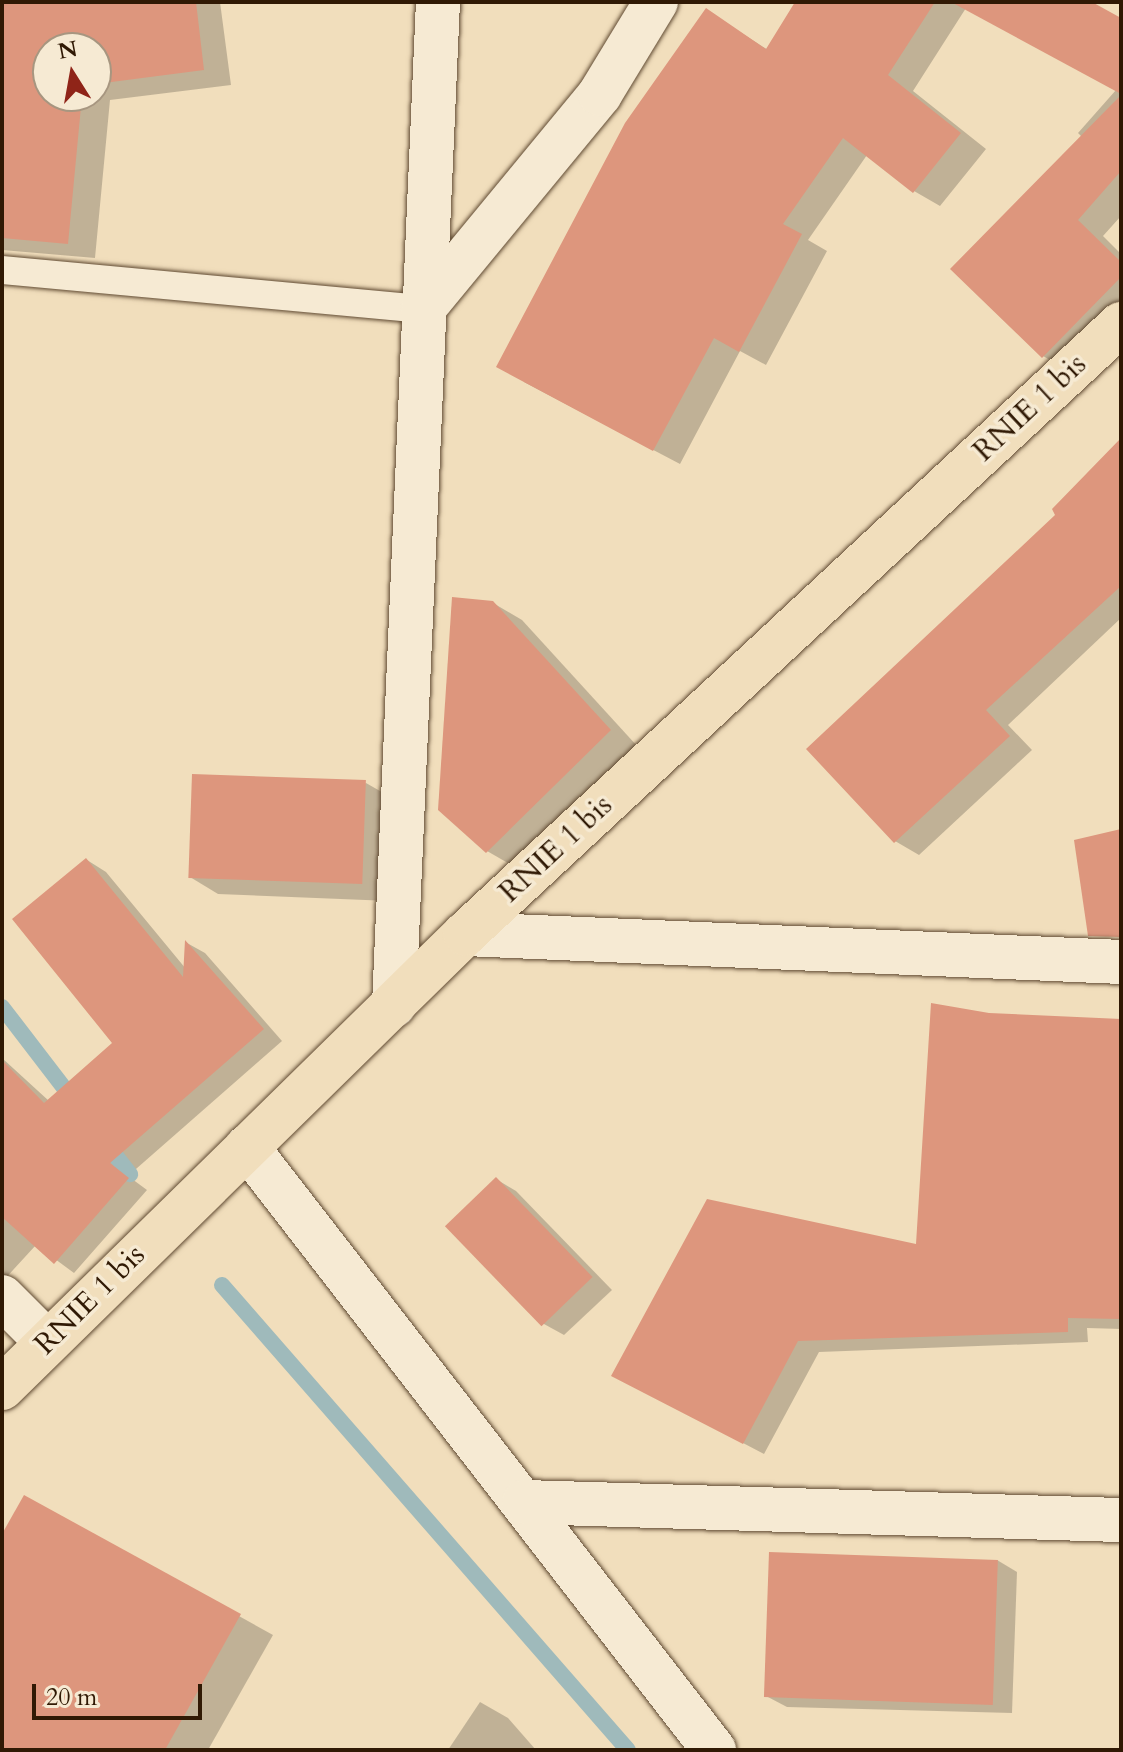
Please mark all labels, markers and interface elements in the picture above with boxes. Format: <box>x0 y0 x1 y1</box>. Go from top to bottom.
north arrow <box>32 32 112 112</box>
text: N <box>56 34 80 67</box>
street label: RNIE 1 bis <box>966 347 1094 469</box>
street label: RNIE 1 bis <box>492 788 620 910</box>
street label: RNIE 1 bis <box>27 1237 153 1363</box>
scale bar <box>36 1668 206 1718</box>
text: 20 m <box>46 1681 97 1714</box>

